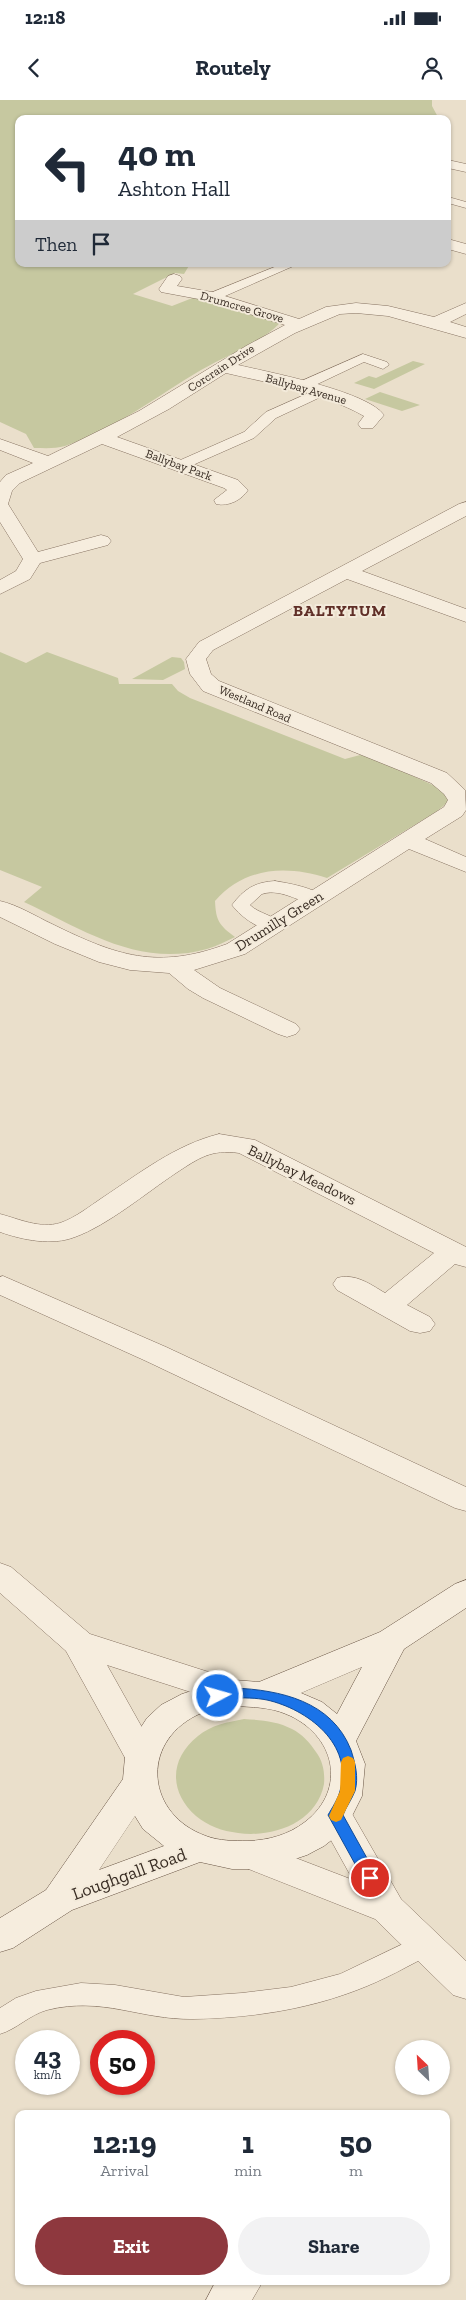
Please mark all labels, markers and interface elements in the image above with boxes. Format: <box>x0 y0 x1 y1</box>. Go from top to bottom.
text: 12:18 <box>25 6 66 29</box>
icon: back <box>20 54 48 82</box>
text: Routely <box>195 54 271 81</box>
icon: person <box>418 54 446 82</box>
text: 40 m <box>118 133 195 175</box>
icon: left <box>35 135 100 200</box>
text: Ashton Hall <box>118 175 230 202</box>
icon: arrive <box>87 230 115 258</box>
text: Then <box>35 233 77 256</box>
street label: Drumcree Grove <box>199 288 286 326</box>
street label: Corcrain Drive <box>185 341 257 395</box>
street label: Ballybay Avenue <box>264 371 348 407</box>
street label: Ballybay Park <box>144 446 215 484</box>
district label: BALTYTUM <box>293 601 387 620</box>
street label: Westland Road <box>217 683 294 726</box>
street label: Drumilly Green <box>232 887 327 955</box>
street label: Ballybay Meadows <box>245 1141 359 1209</box>
position arrow <box>191 1669 243 1721</box>
street label: Loughgall Road <box>69 1843 189 1905</box>
pin <box>349 1857 391 1899</box>
icon: arrive <box>356 1864 384 1892</box>
speed limit sign: 50 <box>90 2030 155 2095</box>
north arrow <box>395 2040 450 2095</box>
map controls <box>395 2040 450 2095</box>
text: 43 <box>34 2041 61 2071</box>
text: km/h <box>34 2068 61 2082</box>
text: 12:19 <box>93 2125 157 2161</box>
text: 1 <box>242 2125 254 2161</box>
text: 50 <box>339 2125 372 2161</box>
text: Arrival <box>100 2161 149 2180</box>
text: min <box>234 2161 262 2180</box>
text: m <box>349 2161 363 2180</box>
button: Exit <box>35 2217 228 2275</box>
button: Share <box>238 2217 430 2275</box>

